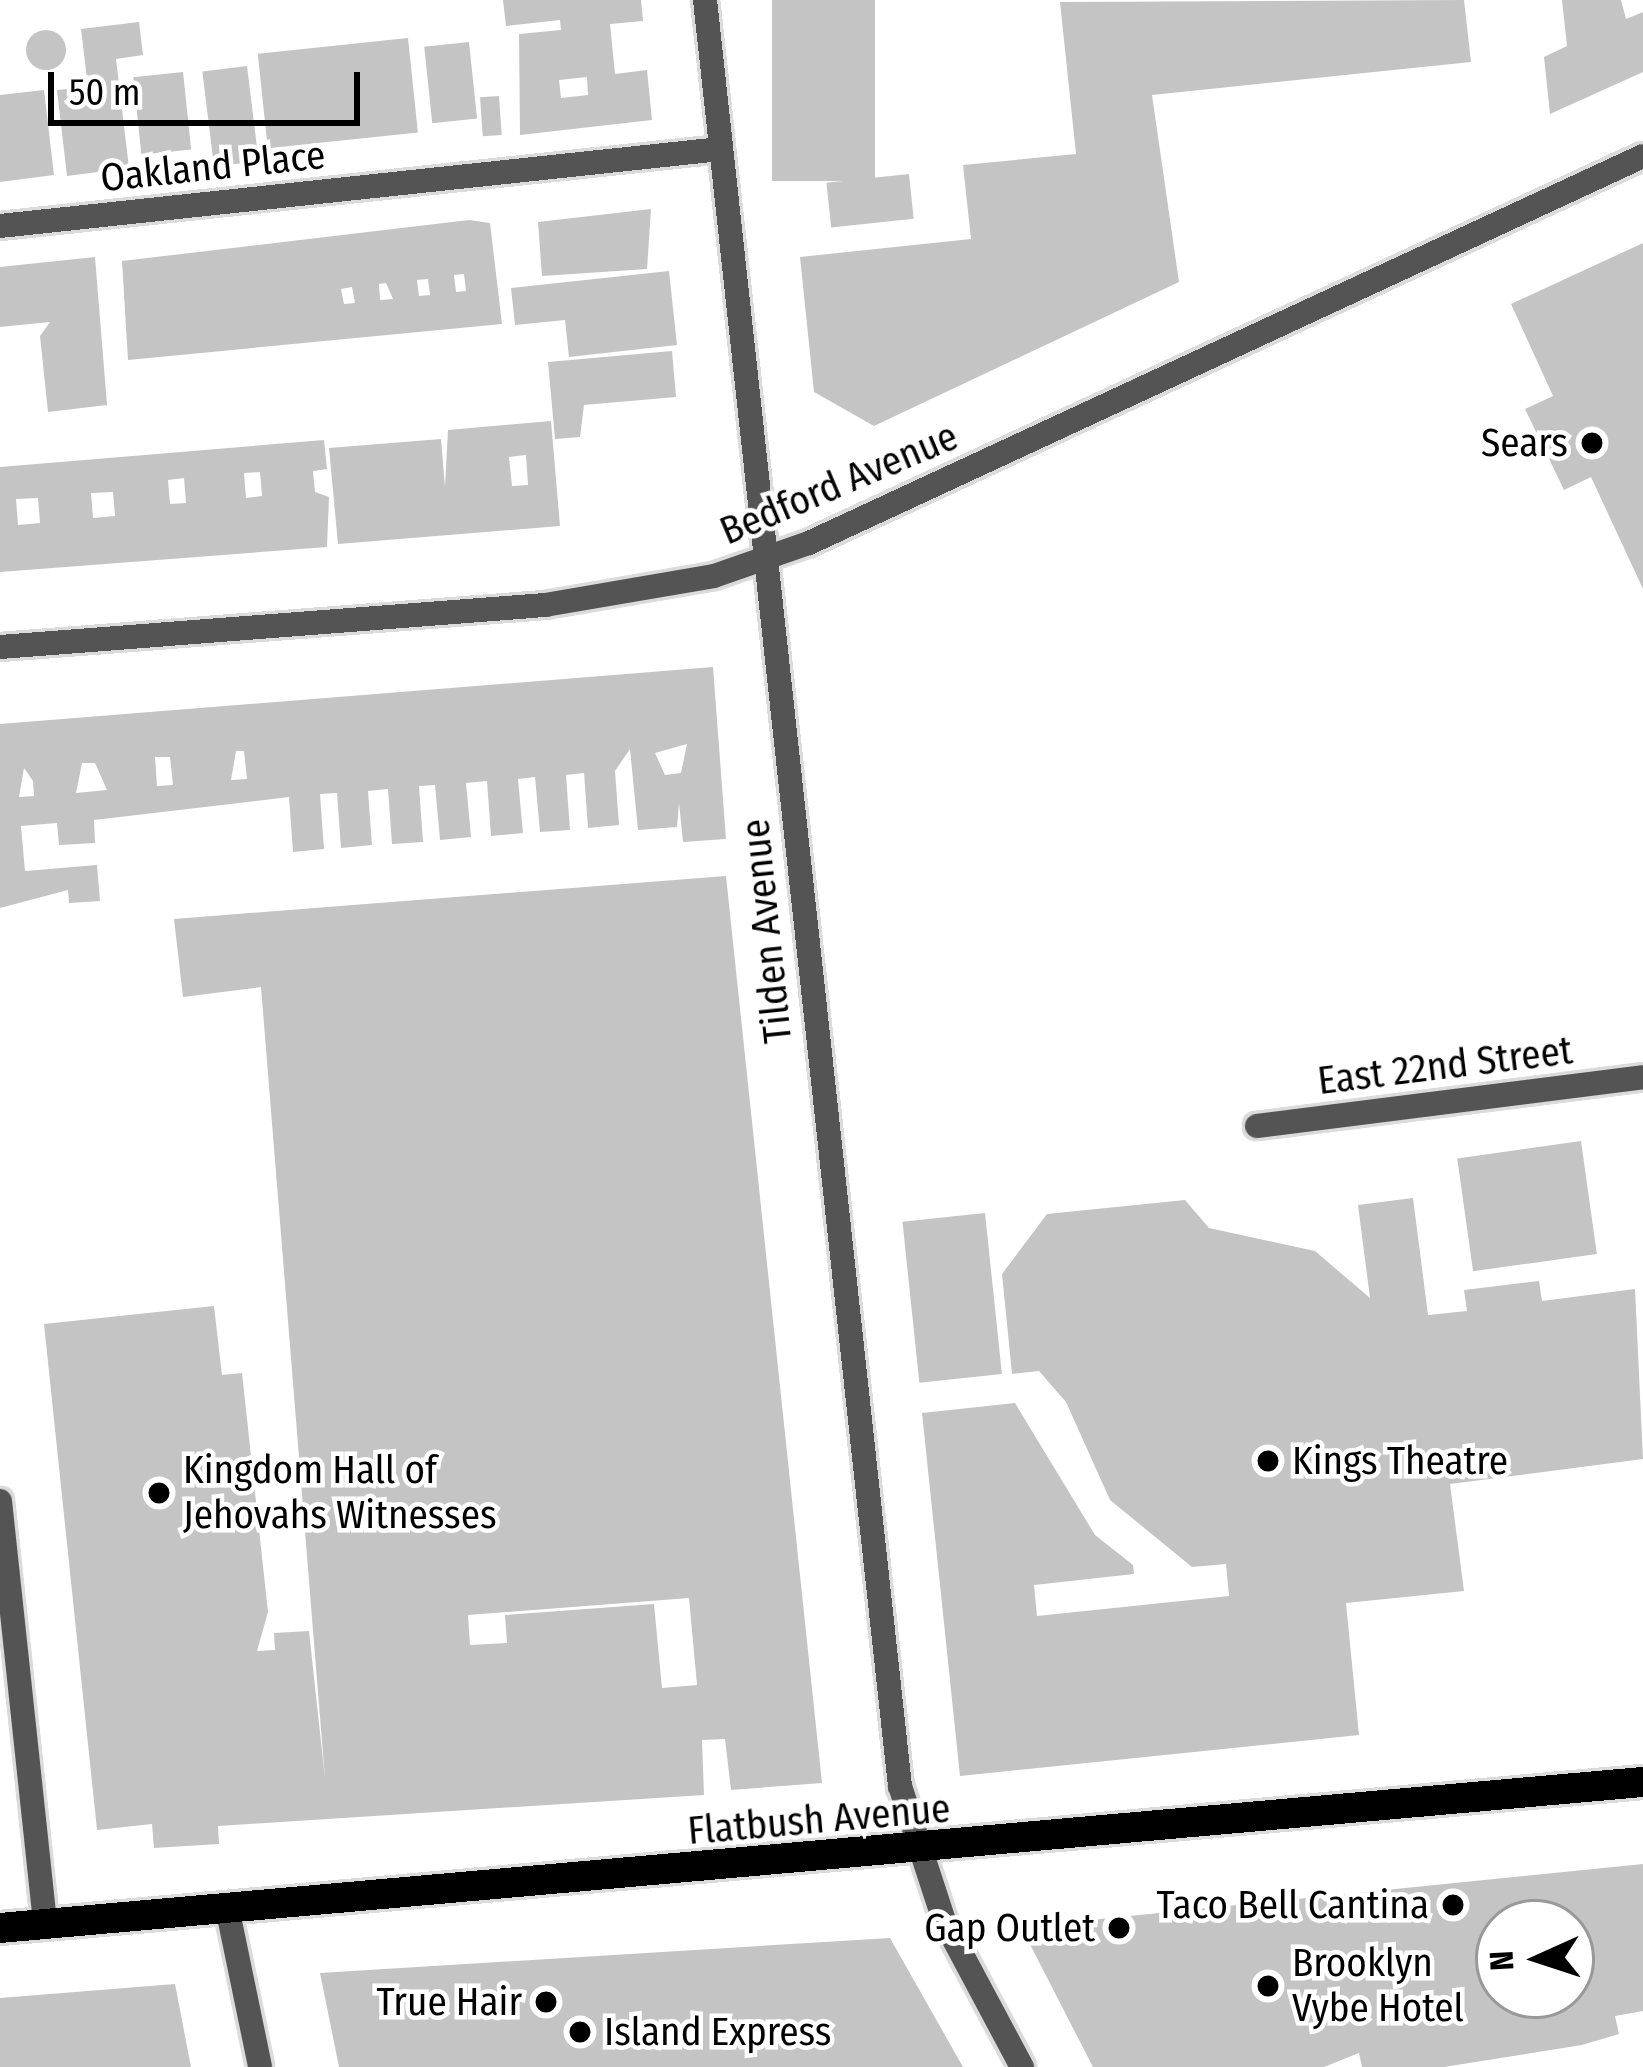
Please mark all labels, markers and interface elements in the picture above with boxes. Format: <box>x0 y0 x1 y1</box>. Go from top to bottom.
scale bar <box>54 48 366 122</box>
text: 50 m <box>69 71 140 115</box>
street label: Oakland Place <box>98 132 328 202</box>
street label: Bedford Avenue <box>713 413 965 555</box>
place label: Sears <box>1481 420 1568 466</box>
marker: Sears <box>1579 430 1605 456</box>
street label: Tilden Avenue <box>732 817 802 1045</box>
street label: East 22nd Street <box>1315 1027 1575 1105</box>
place label: Kings Theatre <box>1292 1438 1508 1484</box>
place label: Kingdom Hall of Jehovahs Witnesses <box>183 1448 497 1539</box>
marker: Kings Theatre <box>1255 1448 1281 1474</box>
marker: Kingdom Hall of Jehovahs Witnesses <box>146 1480 172 1506</box>
street label: Flatbush Avenue <box>686 1785 952 1855</box>
place label: Taco Bell Cantina <box>1156 1882 1429 1928</box>
marker: Taco Bell Cantina <box>1440 1892 1466 1918</box>
north arrow <box>1475 1899 1595 2019</box>
place label: Gap Outlet <box>924 1905 1095 1951</box>
marker: Gap Outlet <box>1106 1915 1132 1941</box>
place label: Brooklyn Vybe Hotel <box>1292 1941 1464 2032</box>
text: N <box>1482 1950 1523 1972</box>
marker: Brooklyn Vybe Hotel <box>1255 1973 1281 1999</box>
place label: True Hair <box>376 1979 522 2025</box>
marker: True Hair <box>533 1989 559 2015</box>
place label: Island Express <box>604 2009 832 2055</box>
marker: Island Express <box>567 2019 593 2045</box>

